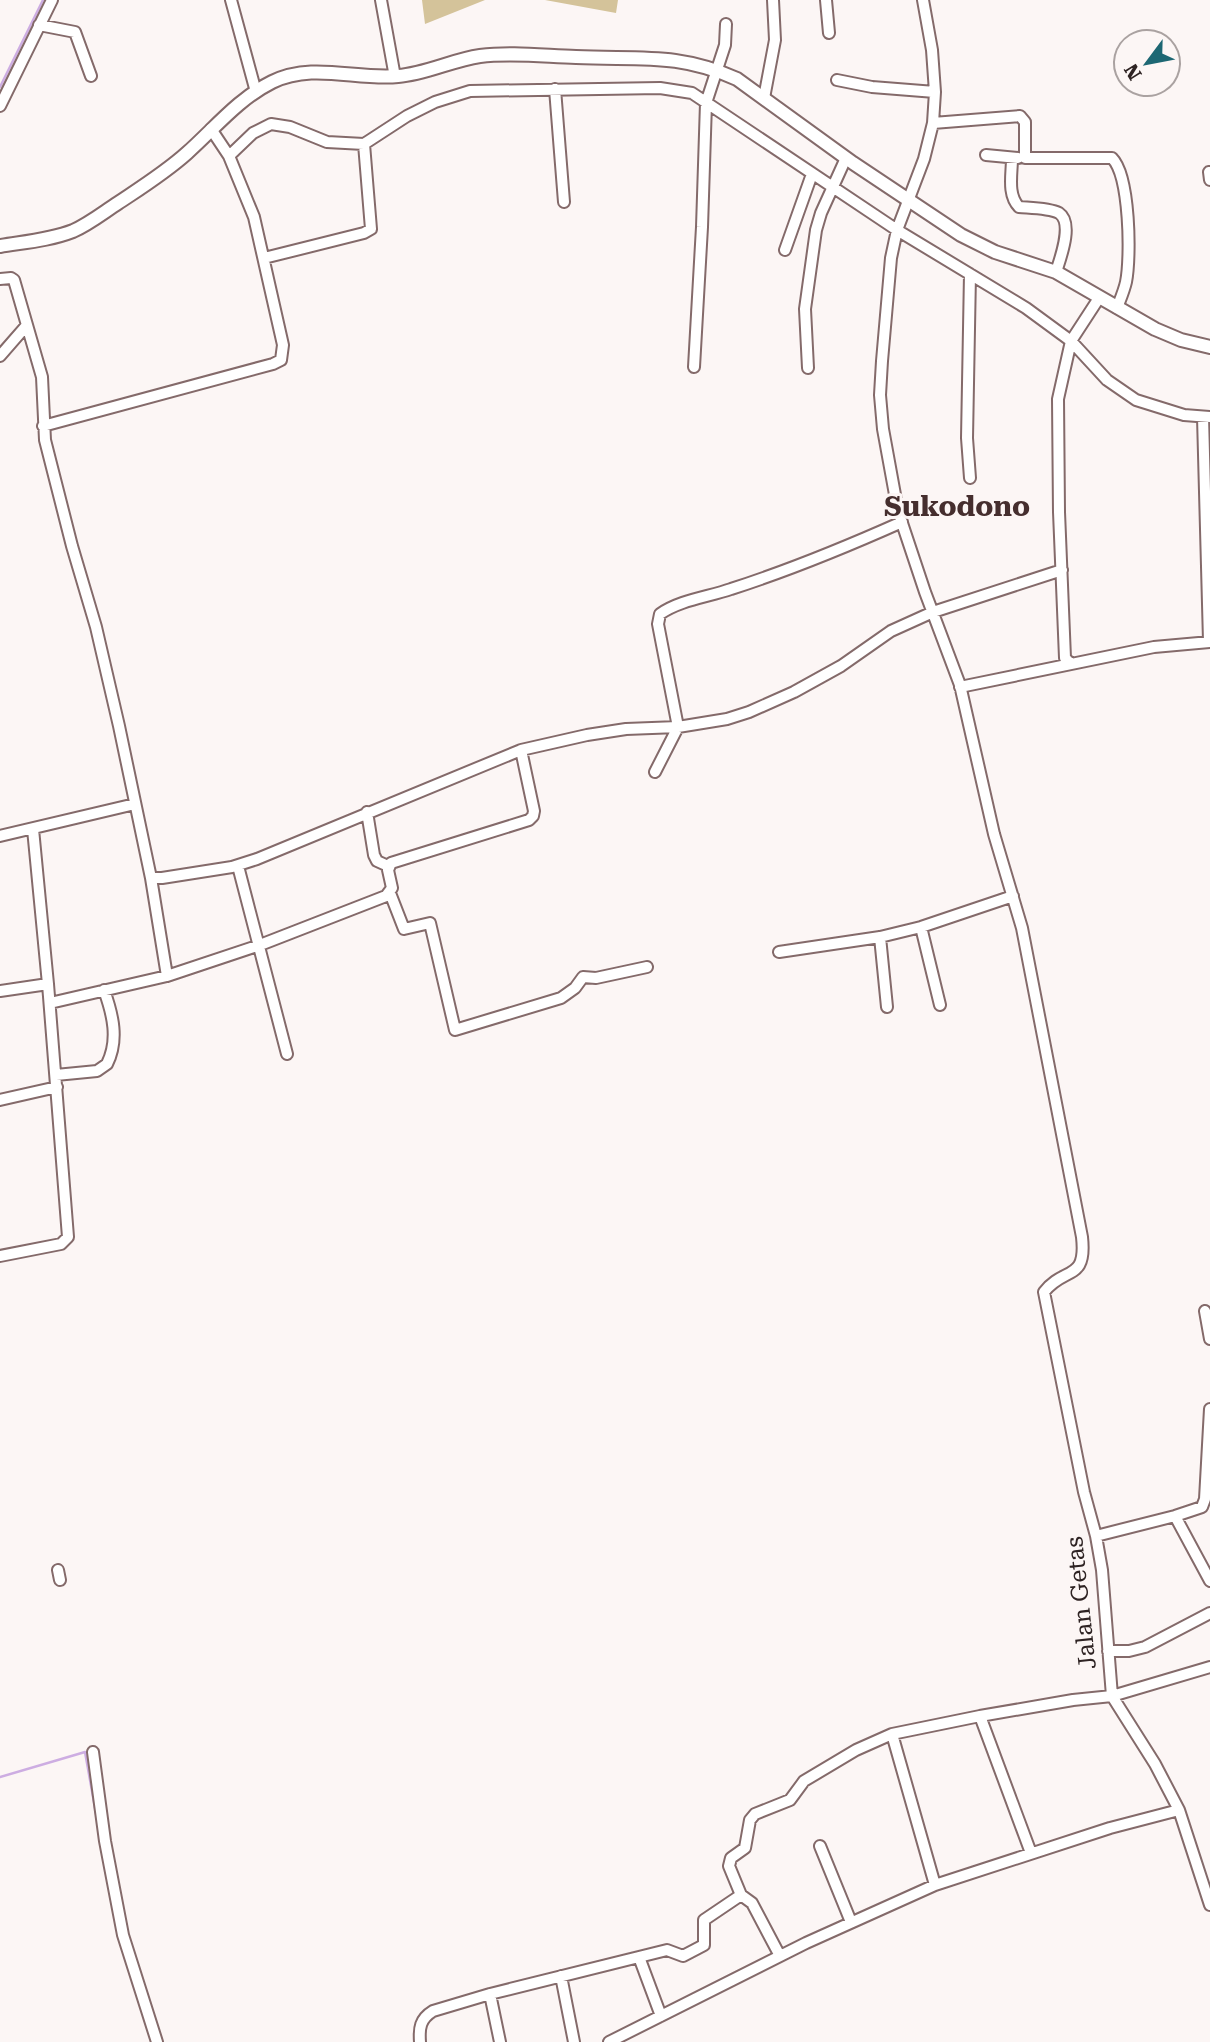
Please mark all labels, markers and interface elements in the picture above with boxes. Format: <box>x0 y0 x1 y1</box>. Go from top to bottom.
north arrow <box>1112 28 1182 98</box>
text: N <box>1119 59 1147 84</box>
district label: Sukodono <box>884 490 1030 523</box>
street label: Jalan Getas <box>1060 1535 1102 1671</box>

